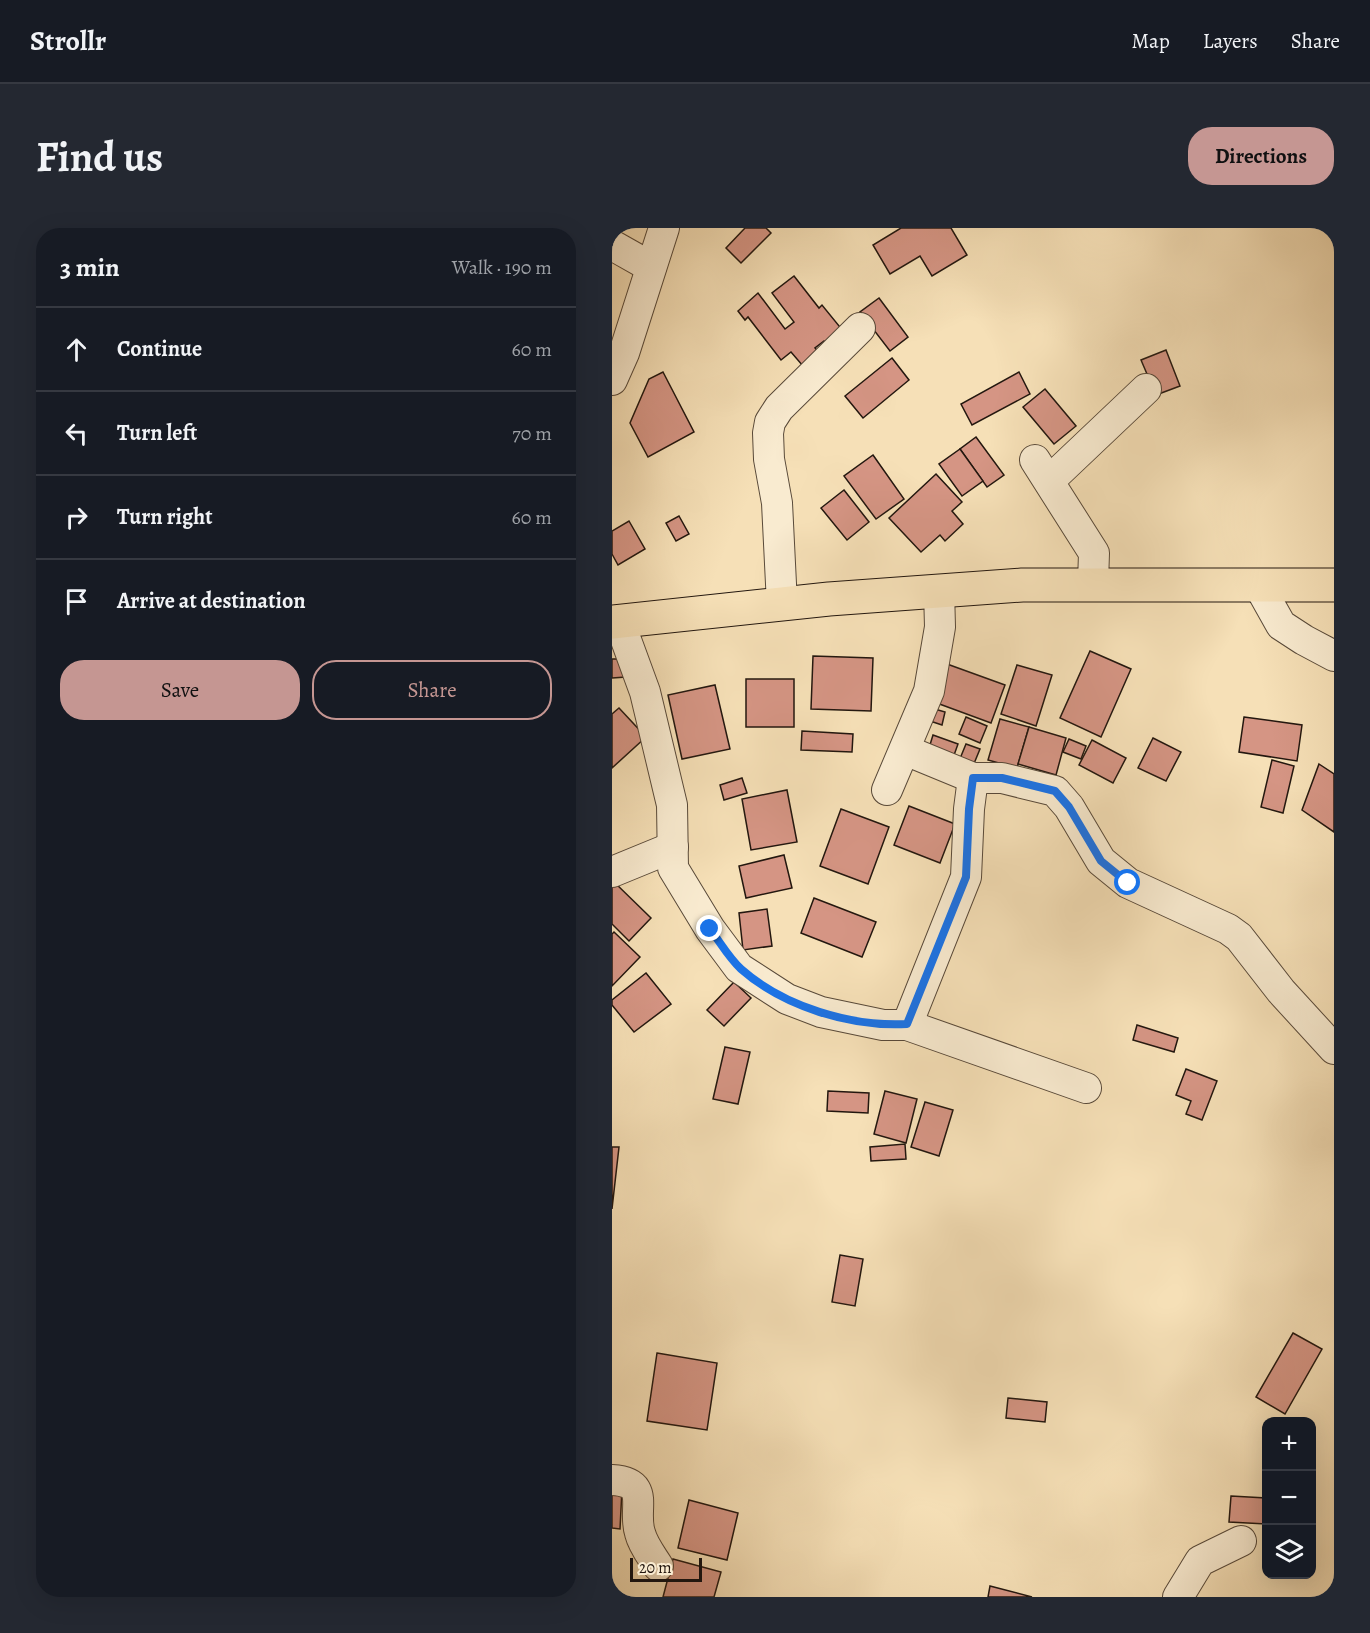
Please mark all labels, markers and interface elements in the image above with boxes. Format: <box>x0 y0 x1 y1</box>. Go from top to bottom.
text: Strollr <box>30 22 106 60</box>
text: Map <box>1131 27 1170 55</box>
text: Layers <box>1203 27 1258 55</box>
text: Share <box>1291 27 1340 55</box>
button: Directions <box>1188 127 1334 185</box>
text: Find us <box>36 128 163 185</box>
text: 3 min <box>60 250 120 285</box>
text: Walk · 190 m <box>452 254 552 281</box>
icon: ahead <box>60 333 93 366</box>
text: Continue <box>117 334 202 364</box>
text: 60 m <box>512 336 552 363</box>
icon: left <box>60 417 93 450</box>
text: Turn left <box>117 418 197 448</box>
text: 70 m <box>512 420 552 447</box>
icon: right <box>60 501 93 534</box>
text: Turn right <box>117 502 213 532</box>
text: 60 m <box>512 504 552 531</box>
icon: arrive <box>60 585 93 618</box>
text: Arrive at destination <box>117 586 306 616</box>
button: Save <box>60 660 300 720</box>
button: Share <box>312 660 552 720</box>
route start <box>1114 869 1140 895</box>
route end <box>696 915 722 941</box>
map controls <box>1262 1417 1316 1579</box>
button: + <box>1262 1417 1316 1471</box>
button: − <box>1262 1471 1316 1525</box>
button: layers <box>1262 1525 1316 1579</box>
scale bar <box>630 1555 702 1582</box>
text: 20 m <box>639 1557 672 1579</box>

